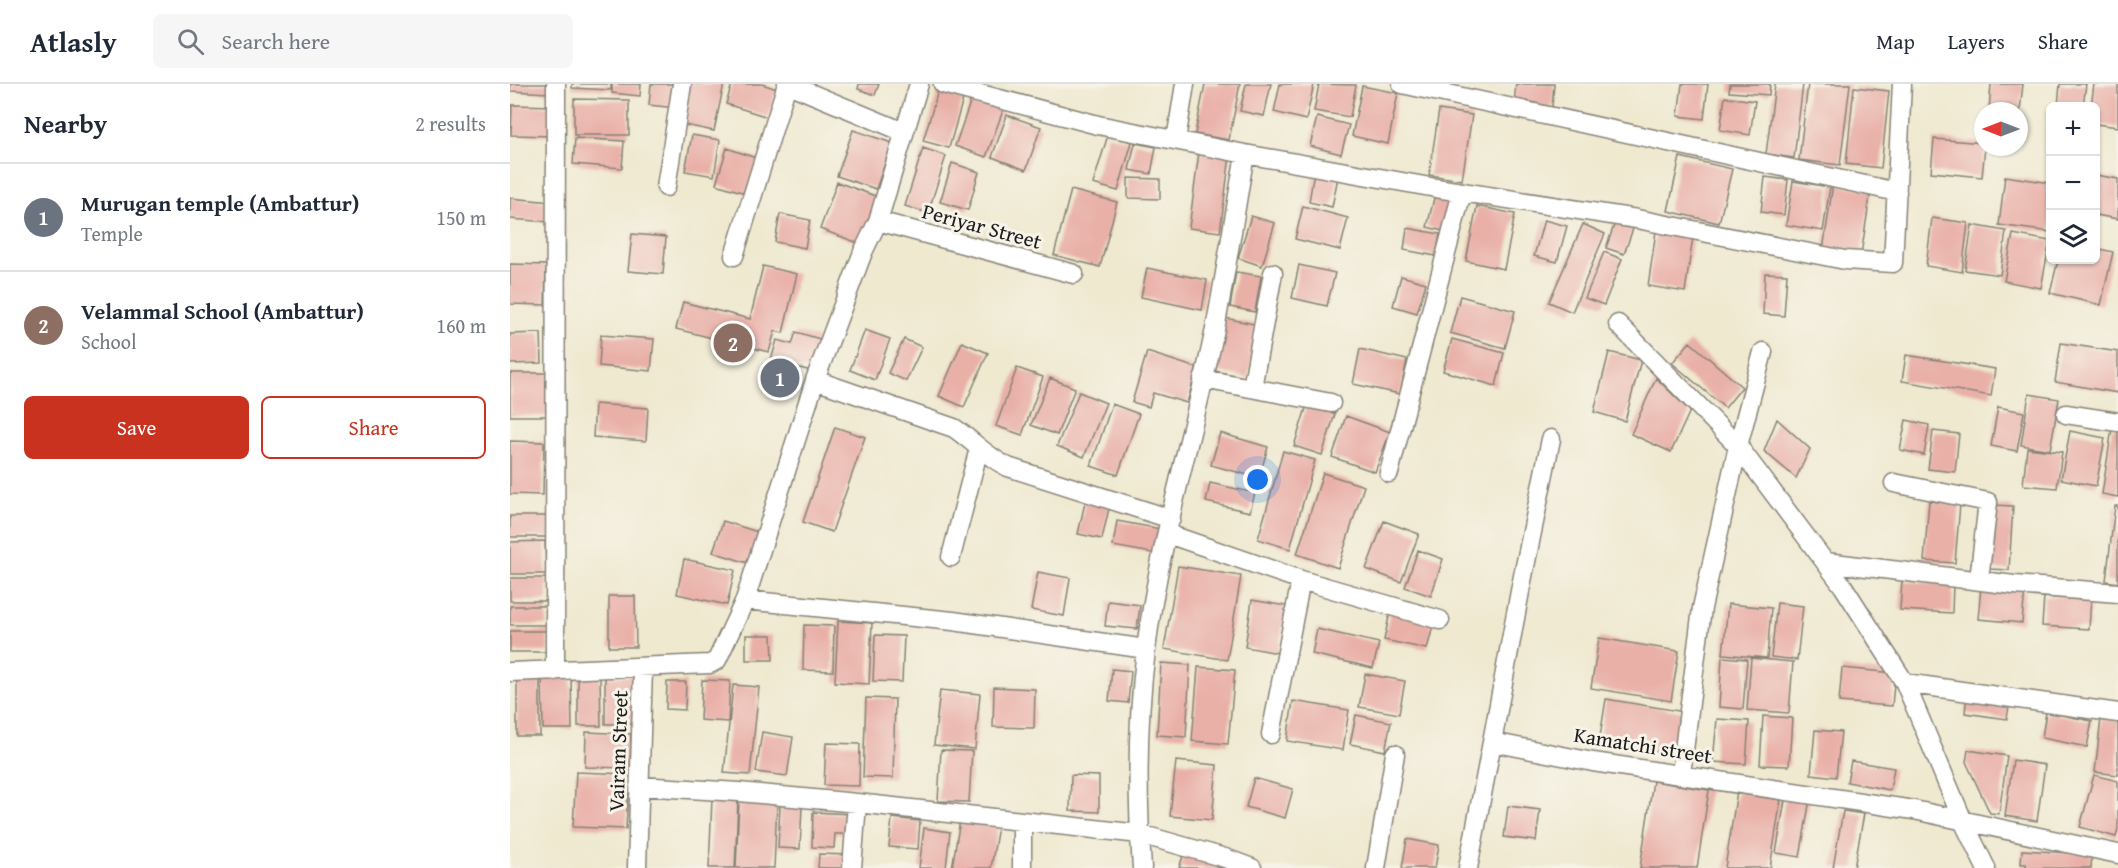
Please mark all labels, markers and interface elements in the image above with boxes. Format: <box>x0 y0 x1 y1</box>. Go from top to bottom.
search box <box>153 14 573 68</box>
text: Atlasly <box>30 21 117 62</box>
icon: search <box>174 25 207 58</box>
text: Search here <box>222 25 330 57</box>
text: Map <box>1876 26 1915 57</box>
text: Layers <box>1948 26 2005 57</box>
text: Share <box>2038 26 2088 57</box>
north arrow <box>1974 102 2028 156</box>
map controls <box>2046 102 2100 264</box>
button: + <box>2046 102 2100 156</box>
text: Nearby <box>24 104 107 143</box>
text: 2 results <box>415 109 486 138</box>
button: − <box>2046 156 2100 210</box>
text: Murugan temple (Ambattur) <box>81 187 359 219</box>
street label: Periyar Street <box>919 195 1046 257</box>
text: 1 <box>38 203 49 232</box>
text: 150 m <box>436 203 486 232</box>
button: layers <box>2046 210 2100 264</box>
text: Temple <box>81 219 143 248</box>
text: Velammal School (Ambattur) <box>81 295 364 327</box>
text: 2 <box>38 311 49 340</box>
text: 160 m <box>436 311 486 340</box>
pin: 2 <box>714 320 752 366</box>
text: School <box>81 327 137 356</box>
pin: 1 <box>760 356 800 400</box>
button: Save <box>24 396 249 459</box>
button: Share <box>261 396 486 459</box>
your location <box>1243 465 1272 494</box>
street label: Vairam Street <box>600 689 636 812</box>
street label: Kamatchi street <box>1572 719 1715 771</box>

